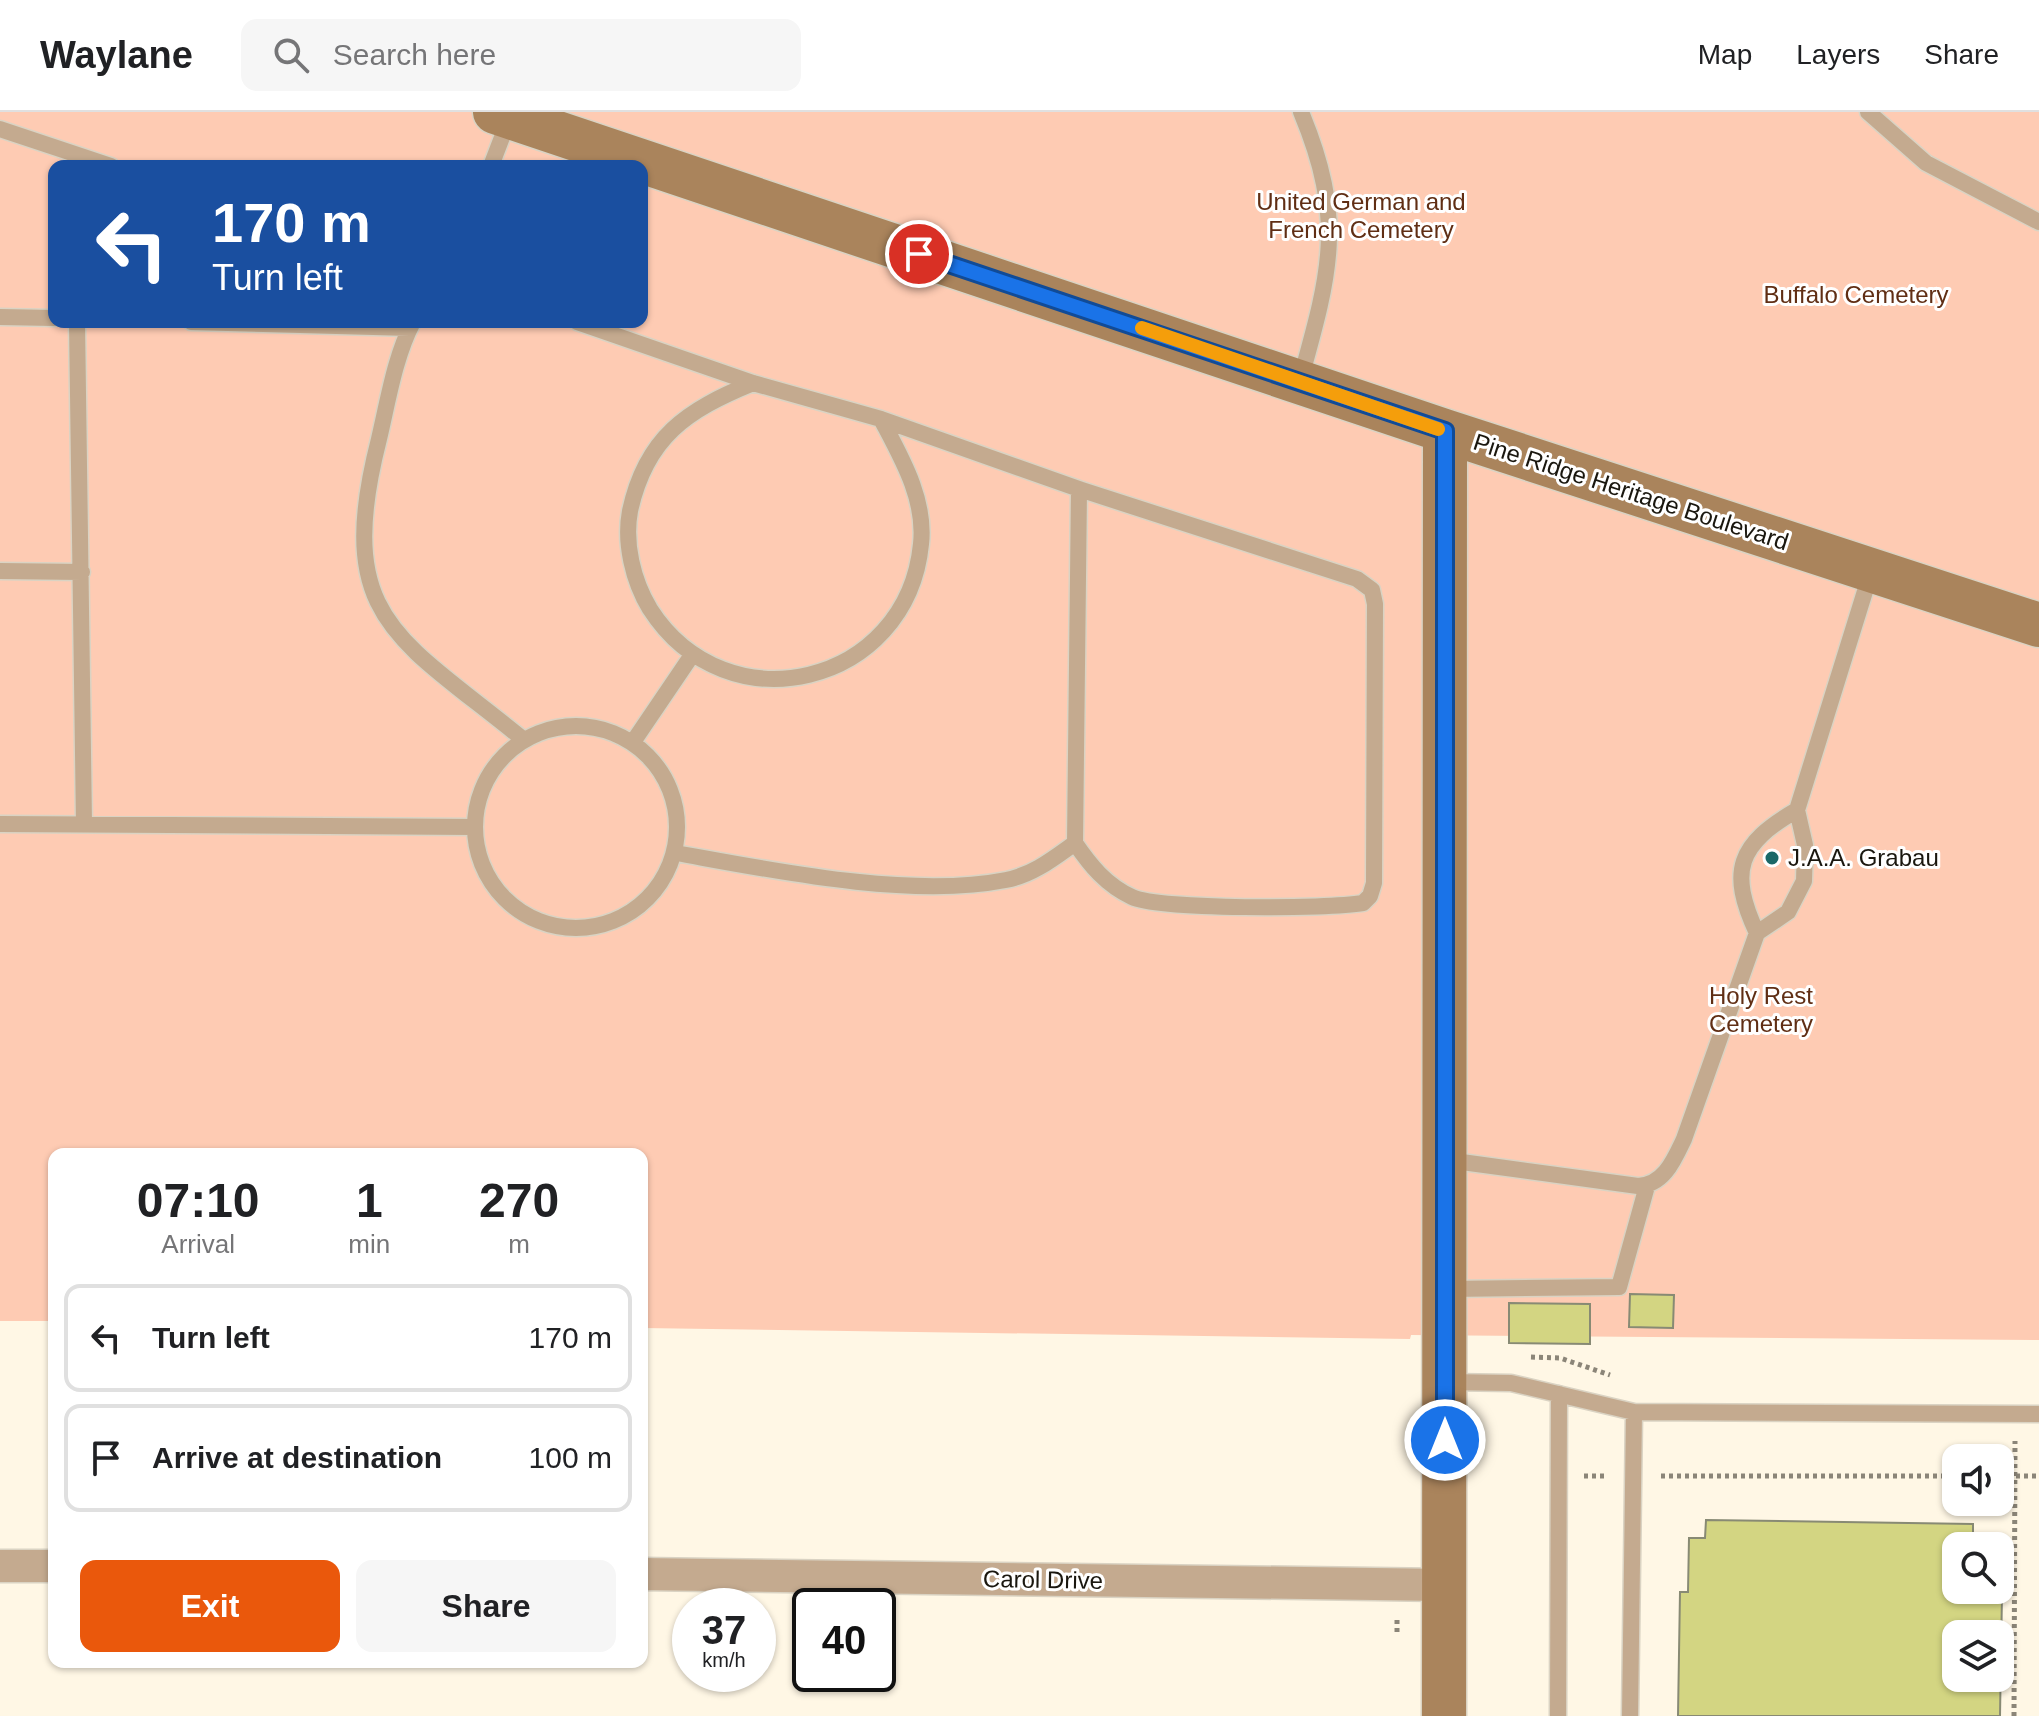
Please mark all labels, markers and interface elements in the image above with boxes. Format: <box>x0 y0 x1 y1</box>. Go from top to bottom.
search box <box>241 19 801 91</box>
icon: search <box>269 33 313 77</box>
text: Waylane <box>40 34 193 76</box>
text: Search here <box>333 38 496 71</box>
text: Map <box>1698 39 1752 70</box>
text: Layers <box>1796 39 1880 70</box>
text: Share <box>1924 39 1999 70</box>
park label: United German and French Cemetery <box>1256 188 1466 243</box>
text: 170 m <box>212 191 371 254</box>
icon: left <box>80 192 184 296</box>
pin <box>885 220 953 288</box>
icon: arrive <box>897 232 941 276</box>
text: Turn left <box>212 257 343 298</box>
park label: Buffalo Cemetery <box>1764 281 1948 308</box>
street label: Pine Ridge Heritage Boulevard <box>1470 428 1792 555</box>
place label: J.A.A. Grabau <box>1788 844 1939 871</box>
marker: J.A.A. Grabau <box>1763 849 1781 867</box>
park label: Holy Rest Cemetery <box>1709 982 1813 1037</box>
text: 07:10 <box>137 1174 260 1227</box>
text: 1 <box>356 1174 383 1227</box>
text: 270 <box>479 1174 559 1227</box>
text: Arrival <box>161 1229 235 1259</box>
text: min <box>348 1229 390 1259</box>
text: m <box>508 1229 530 1259</box>
icon: left <box>84 1316 128 1360</box>
text: Turn left <box>152 1321 270 1354</box>
text: 170 m <box>529 1321 612 1354</box>
position arrow <box>1403 1398 1487 1482</box>
icon: arrive <box>84 1436 128 1480</box>
text: Arrive at destination <box>152 1441 442 1474</box>
text: 100 m <box>529 1441 612 1474</box>
map controls <box>1942 1444 2014 1692</box>
button: sound <box>1942 1444 2014 1516</box>
button: search <box>1942 1532 2014 1604</box>
button: Exit <box>80 1560 340 1652</box>
button: Share <box>356 1560 616 1652</box>
street label: Carol Drive <box>983 1565 1103 1594</box>
speed limit sign: 40 <box>792 1588 896 1692</box>
text: 37 <box>702 1608 746 1652</box>
button: layers <box>1942 1620 2014 1692</box>
text: km/h <box>702 1649 746 1671</box>

